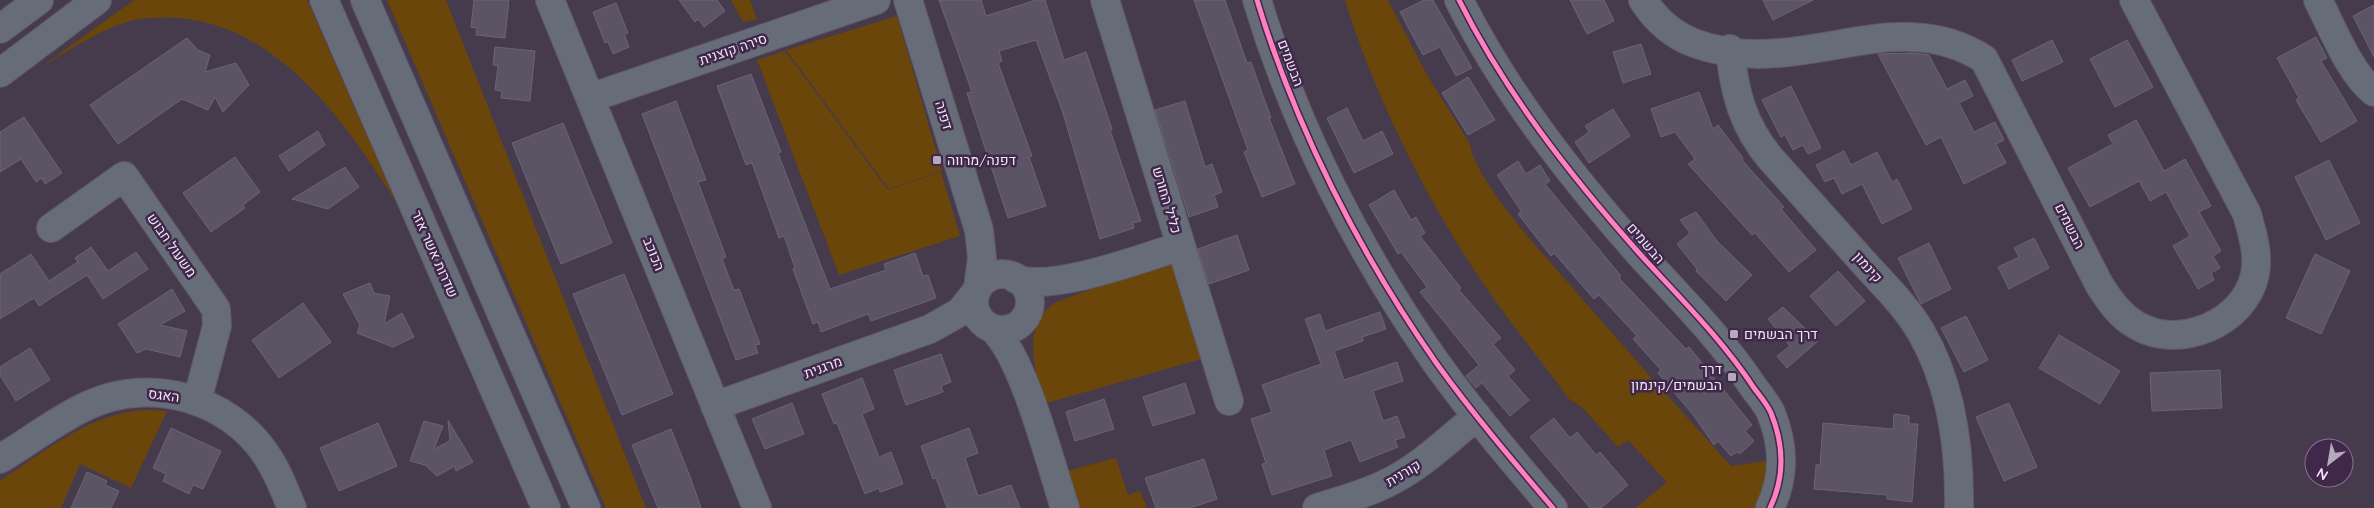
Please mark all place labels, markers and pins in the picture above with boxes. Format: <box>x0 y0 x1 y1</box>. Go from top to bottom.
place label: דפנה/מרווה <box>947 151 1016 169</box>
marker: דפנה/מרווה <box>931 154 943 166</box>
place label: דרך הבשמים <box>1744 325 1818 343</box>
marker: דרך הבשמים <box>1728 328 1740 340</box>
place label: דרך הבשמים/קינמון <box>1631 360 1722 394</box>
marker: דרך הבשמים/קינמון <box>1726 371 1738 383</box>

